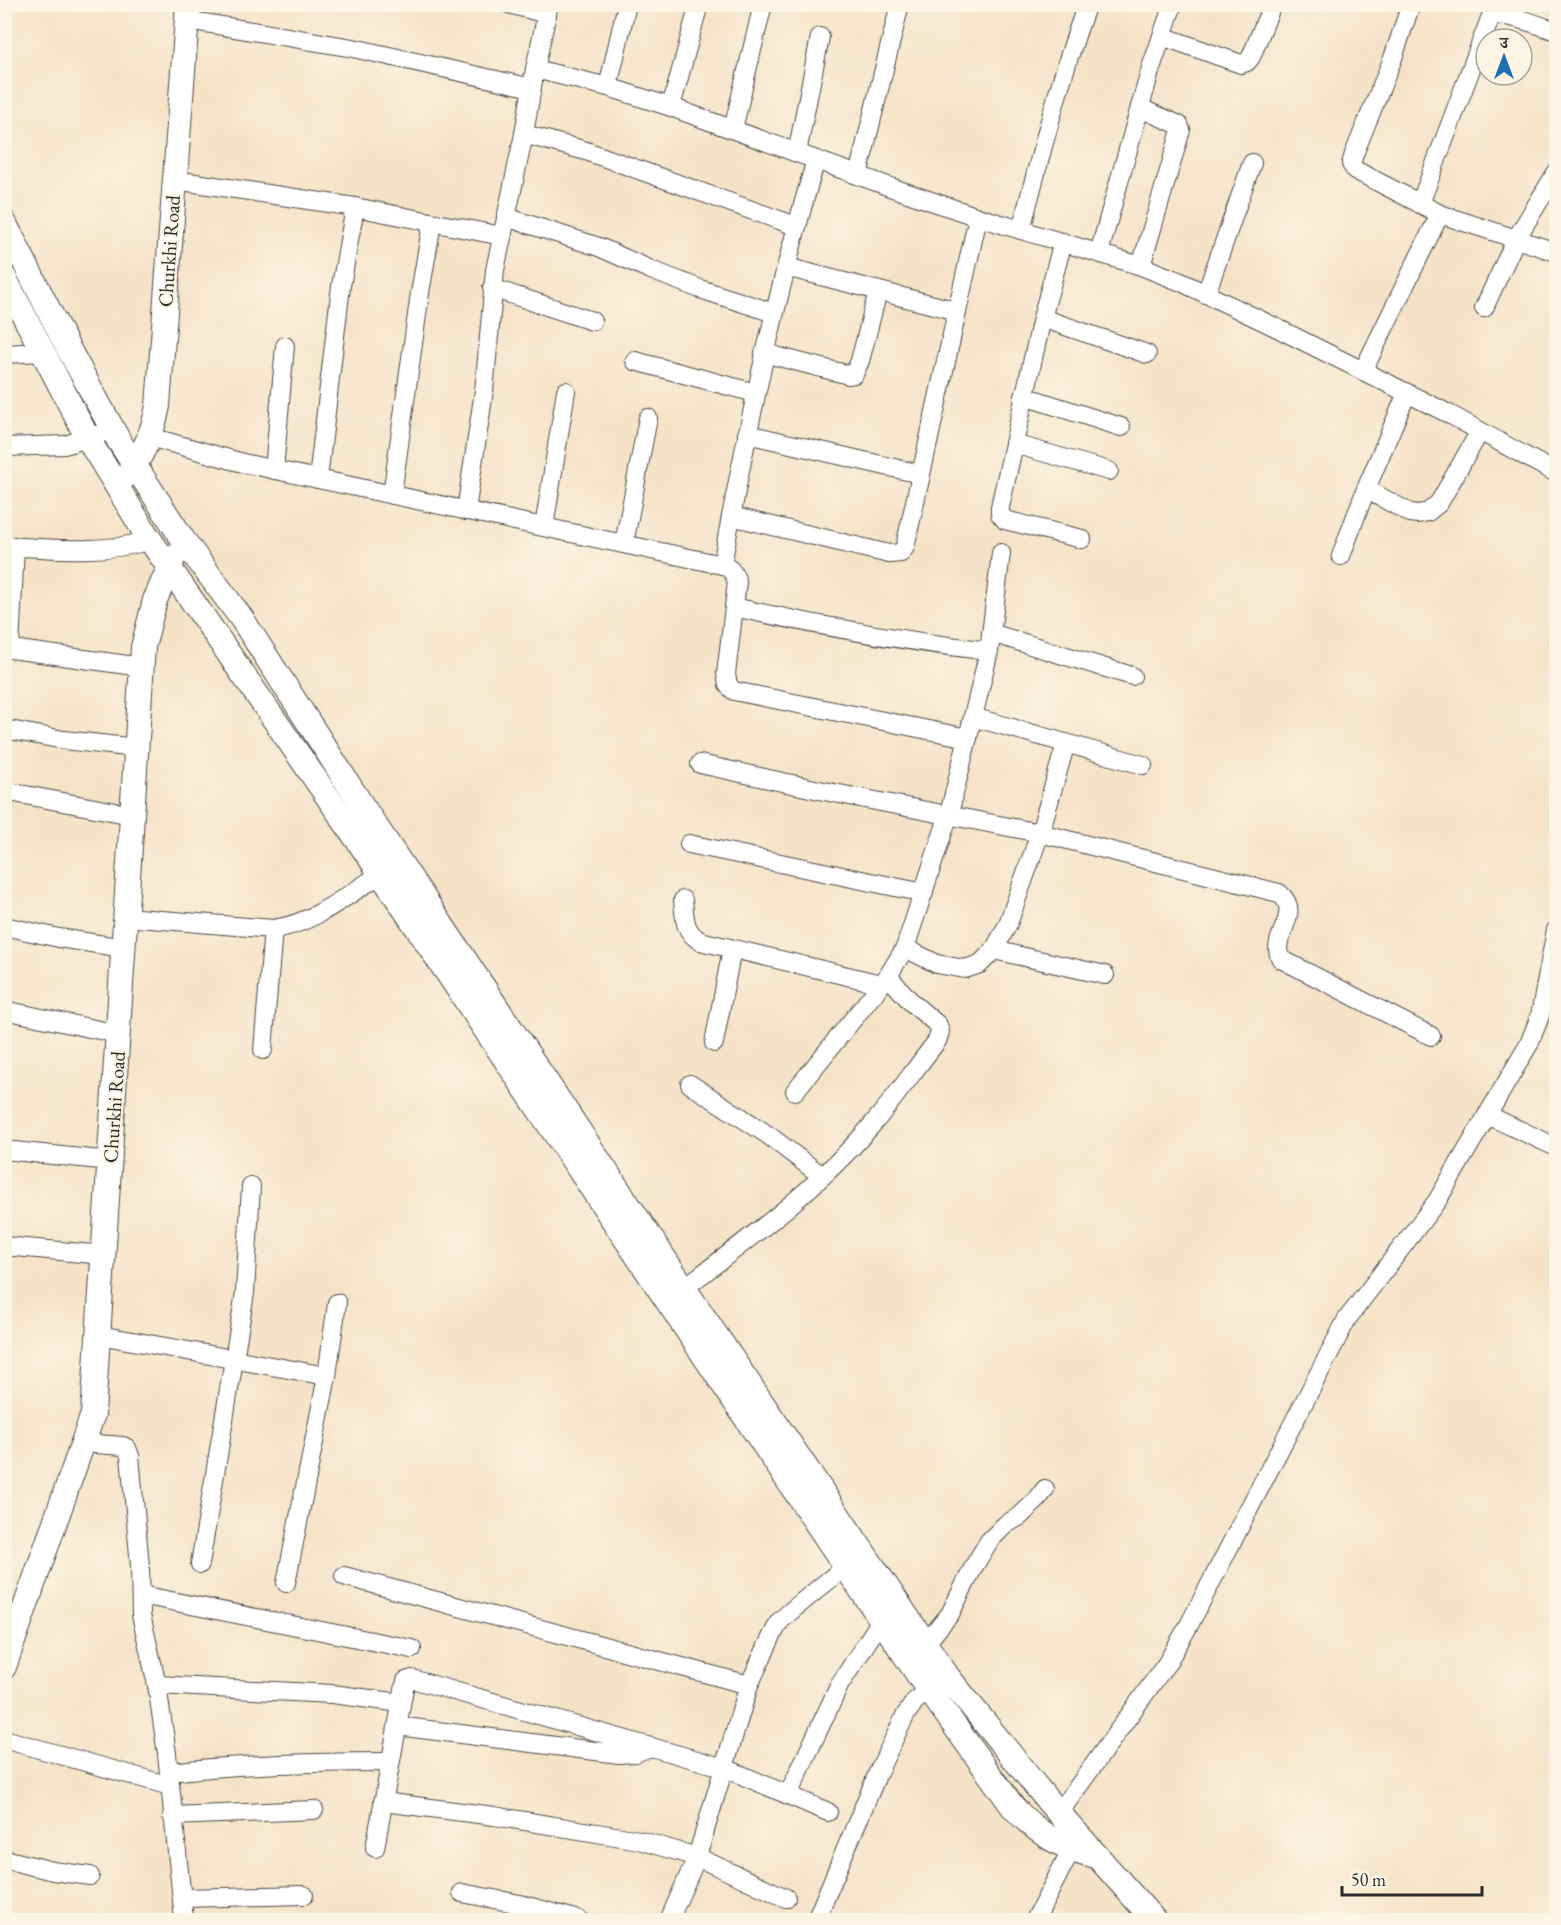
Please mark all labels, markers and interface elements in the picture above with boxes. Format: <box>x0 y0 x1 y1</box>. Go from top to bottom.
north arrow <box>1474 27 1534 87</box>
text: उ <box>1499 32 1510 53</box>
street label: Churkhi Road <box>152 193 186 308</box>
street label: Churkhi Road <box>97 1049 131 1164</box>
scale bar <box>1342 1859 1482 1897</box>
text: 50 m <box>1351 1868 1386 1891</box>

